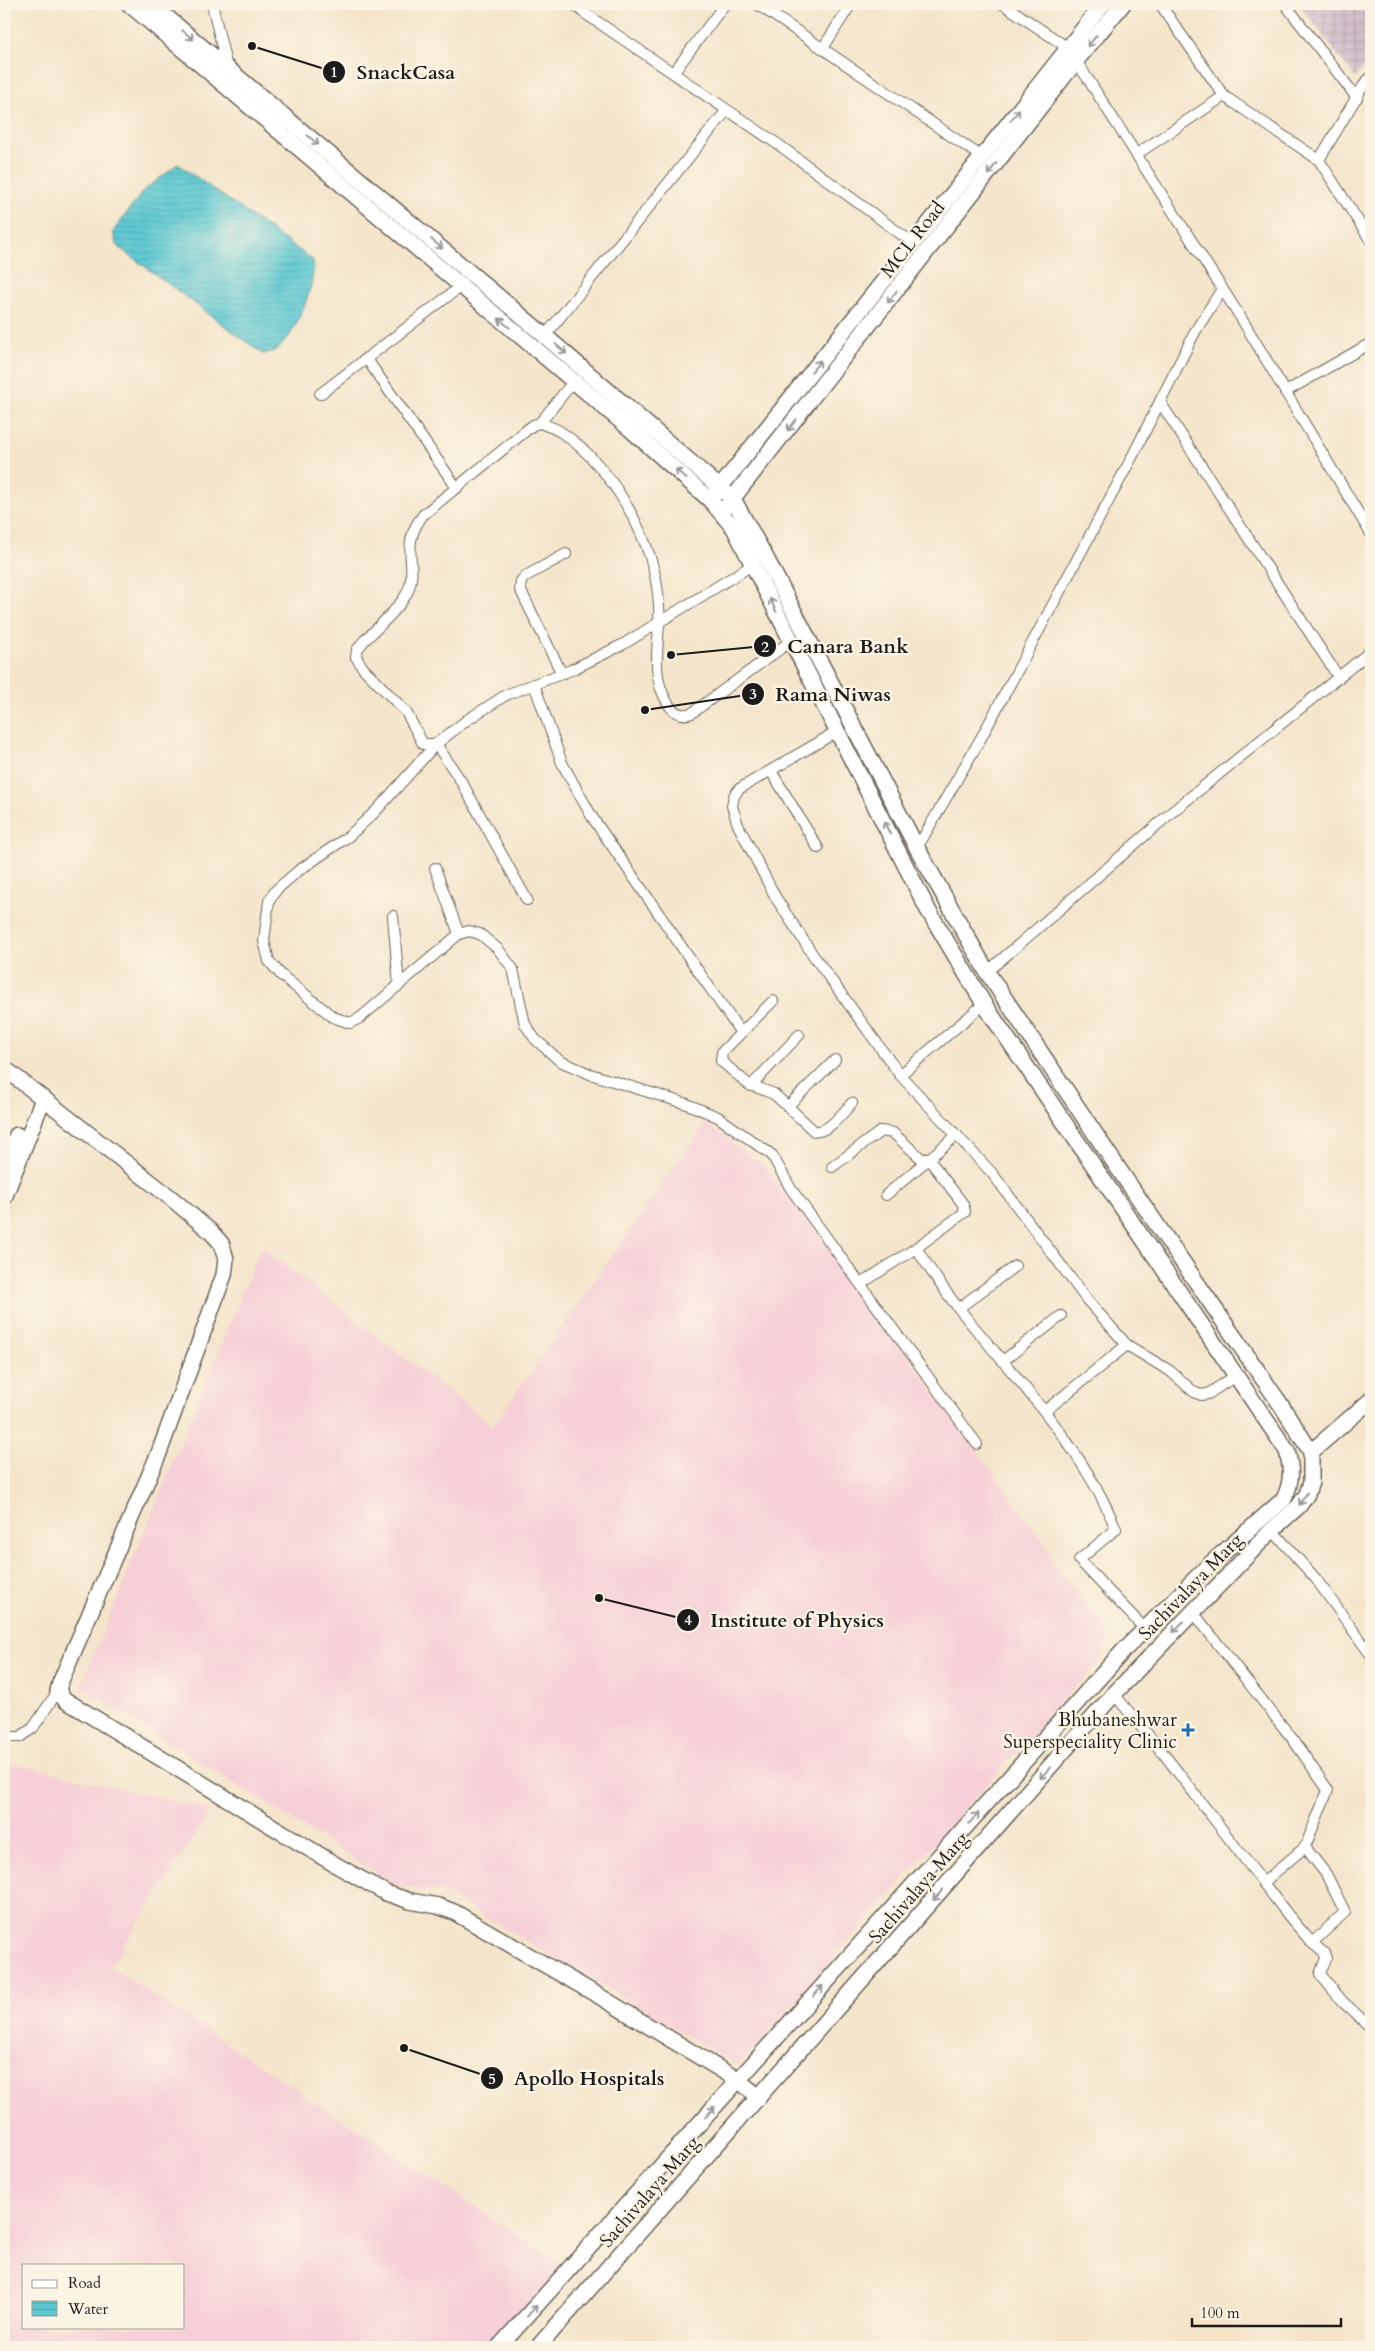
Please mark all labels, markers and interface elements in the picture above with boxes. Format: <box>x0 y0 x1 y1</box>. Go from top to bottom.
one-way arrow <box>182 30 195 41</box>
one-way arrow <box>1087 34 1098 47</box>
callout: SnackCasa <box>322 55 465 90</box>
text: SnackCasa <box>357 59 455 86</box>
text: 1 <box>330 62 338 82</box>
one-way arrow <box>1009 109 1020 122</box>
one-way arrow <box>306 134 319 145</box>
one-way arrow <box>986 162 997 175</box>
street label: MCL Road <box>875 196 951 283</box>
one-way arrow <box>430 239 443 250</box>
one-way arrow <box>886 290 897 303</box>
one-way arrow <box>497 318 510 329</box>
one-way arrow <box>554 344 567 355</box>
one-way arrow <box>811 360 822 373</box>
one-way arrow <box>786 418 797 431</box>
one-way arrow <box>674 469 687 480</box>
one-way arrow <box>768 598 778 613</box>
callout: Canara Bank <box>753 629 919 664</box>
text: Canara Bank <box>787 633 909 660</box>
text: 2 <box>761 637 769 657</box>
callout: Rama Niwas <box>741 676 901 711</box>
text: Rama Niwas <box>775 681 891 708</box>
text: 3 <box>749 684 757 704</box>
one-way arrow <box>882 821 891 836</box>
one-way arrow <box>1298 1492 1309 1506</box>
street label: Sachivalaya Marg <box>1133 1527 1249 1646</box>
callout: Institute of Physics <box>675 1602 894 1637</box>
text: Institute of Physics <box>710 1607 884 1634</box>
text: 4 <box>684 1610 692 1630</box>
one-way arrow <box>1172 1621 1184 1634</box>
place label: Bhubaneshwar Superspeciality Clinic <box>1003 1707 1177 1755</box>
marker: Bhubaneshwar Superspeciality Clinic <box>1181 1723 1195 1737</box>
one-way arrow <box>1039 1767 1050 1780</box>
one-way arrow <box>968 1811 980 1824</box>
street label: Sachivalaya Marg <box>863 1826 975 1949</box>
one-way arrow <box>932 1889 943 1902</box>
one-way arrow <box>812 1984 824 1997</box>
callout: Apollo Hospitals <box>479 2061 675 2096</box>
text: Apollo Hospitals <box>514 2065 664 2092</box>
text: 5 <box>488 2069 496 2089</box>
one-way arrow <box>705 2106 716 2119</box>
street label: Sachivalaya Marg <box>594 2130 706 2253</box>
legend <box>22 2264 185 2328</box>
text: Road <box>68 2273 101 2293</box>
scale bar <box>1192 2296 1341 2328</box>
text: Water <box>67 2299 109 2319</box>
text: 100 m <box>1200 2303 1240 2323</box>
one-way arrow <box>526 2304 537 2317</box>

